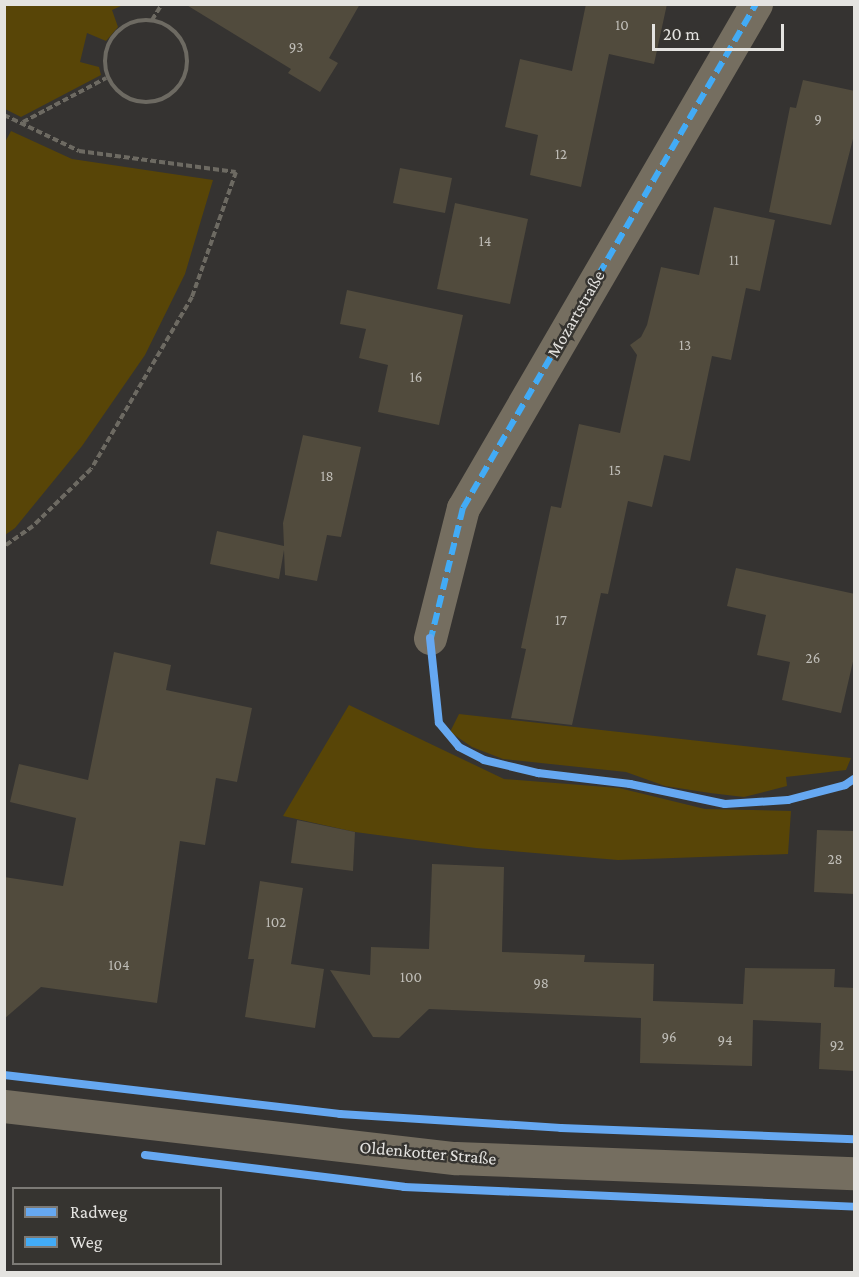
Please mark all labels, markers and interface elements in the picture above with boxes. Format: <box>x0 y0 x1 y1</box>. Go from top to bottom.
scale bar <box>655 12 787 50</box>
house number: 10 <box>615 17 629 35</box>
text: 20 m <box>663 24 700 44</box>
house number: 93 <box>289 39 303 57</box>
house number: 9 <box>814 111 822 129</box>
house number: 12 <box>555 146 567 164</box>
house number: 14 <box>479 233 491 251</box>
house number: 11 <box>729 252 739 270</box>
street label: Mozartstraße <box>542 266 610 362</box>
house number: 13 <box>679 337 691 355</box>
house number: 16 <box>410 369 422 387</box>
house number: 15 <box>609 462 621 480</box>
house number: 18 <box>320 468 334 486</box>
house number: 17 <box>555 612 567 630</box>
house number: 26 <box>806 650 820 668</box>
house number: 28 <box>827 851 843 869</box>
house number: 102 <box>266 914 286 932</box>
house number: 104 <box>108 957 130 975</box>
house number: 100 <box>400 969 422 987</box>
house number: 98 <box>533 975 549 993</box>
house number: 96 <box>661 1029 677 1047</box>
house number: 94 <box>717 1032 733 1050</box>
house number: 92 <box>830 1037 844 1055</box>
street label: Oldenkotter Straße <box>359 1136 497 1170</box>
legend <box>12 1187 222 1265</box>
text: Radweg <box>70 1202 127 1222</box>
text: Weg <box>70 1232 102 1252</box>

